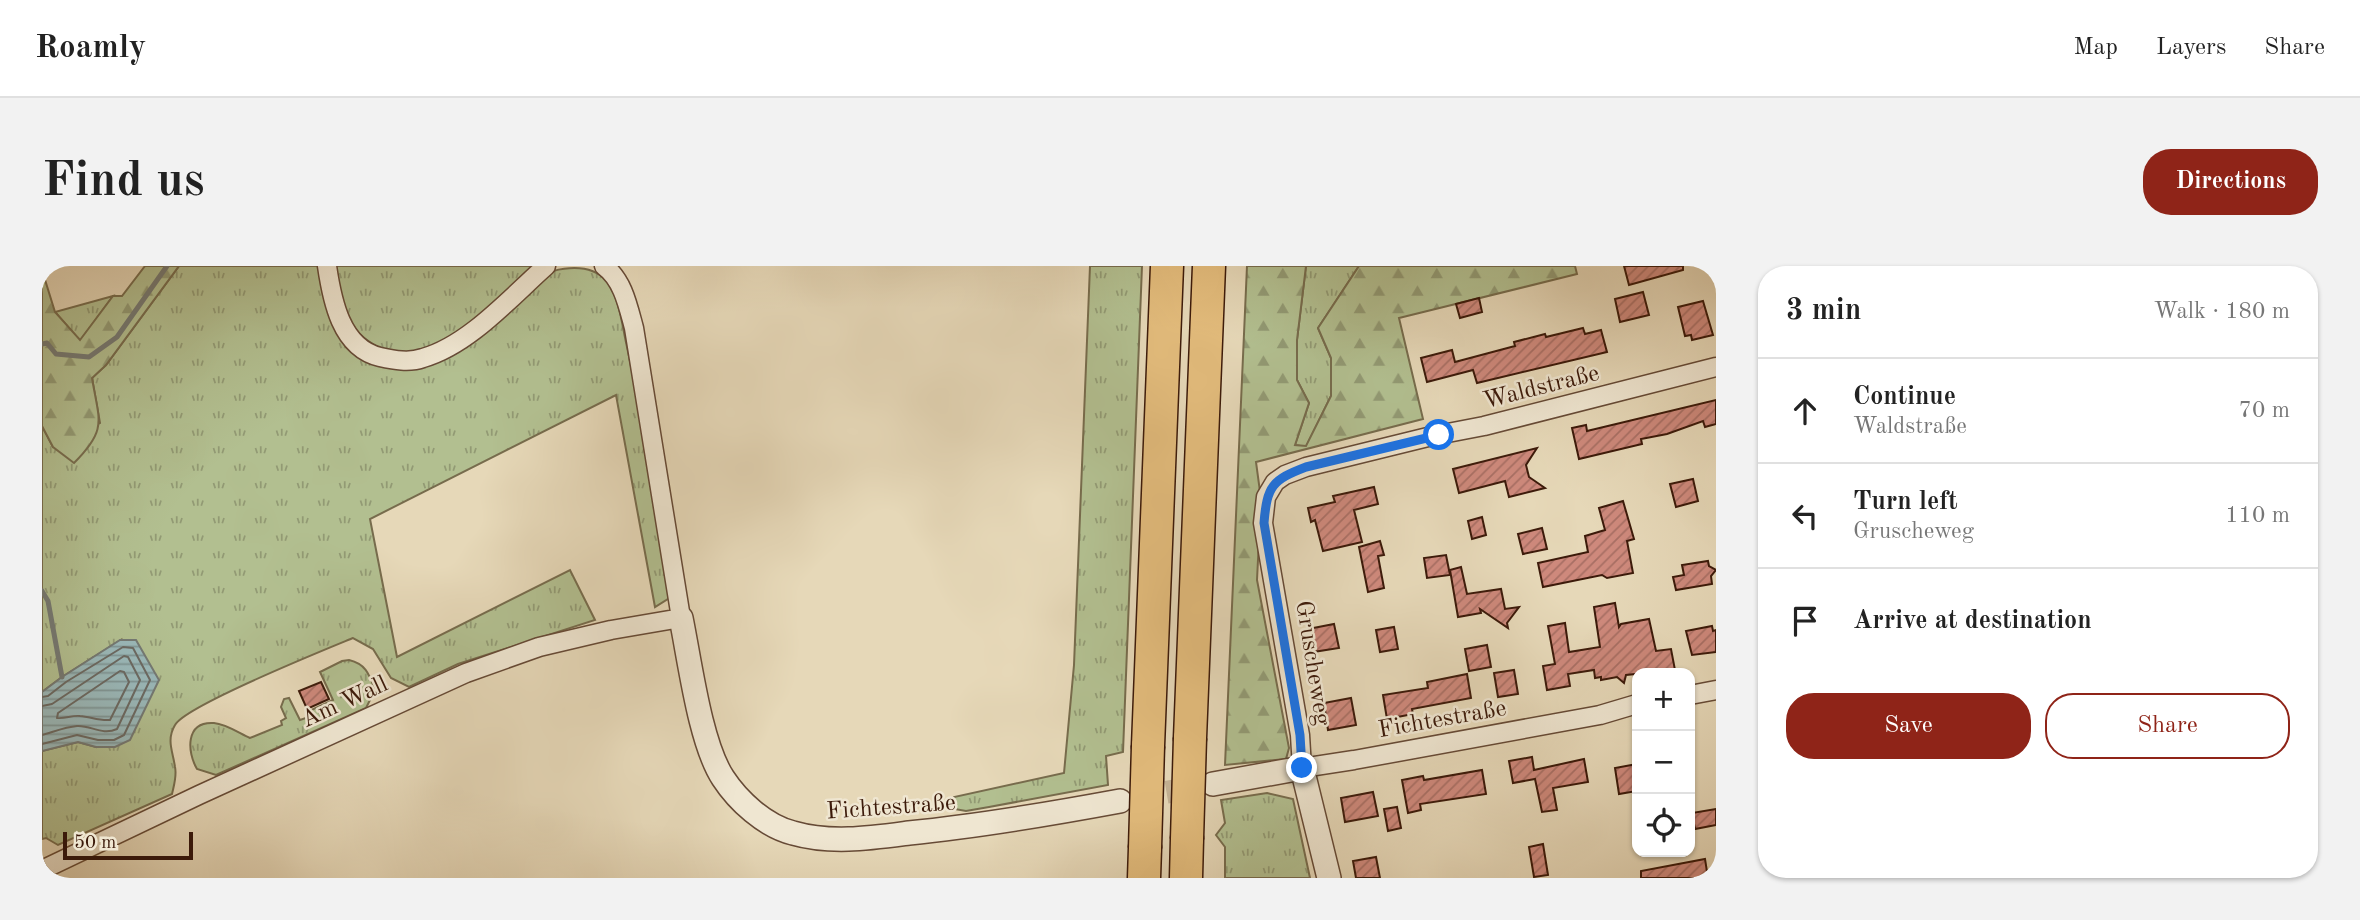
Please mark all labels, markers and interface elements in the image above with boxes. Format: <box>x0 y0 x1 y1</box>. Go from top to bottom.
text: Roamly <box>35 32 146 65</box>
text: Map <box>2074 36 2118 60</box>
text: Layers <box>2156 36 2226 60</box>
text: Share <box>2264 36 2325 60</box>
button: Directions <box>2143 149 2318 215</box>
text: Find us <box>42 158 205 207</box>
text: 3 min <box>1786 296 1861 326</box>
text: Walk · 180 m <box>2154 300 2290 323</box>
street label: Waldstraße <box>1481 362 1602 414</box>
text: Continue <box>1853 384 1956 410</box>
icon: ahead <box>1786 392 1824 430</box>
text: 70 m <box>2239 399 2290 422</box>
text: Waldstraße <box>1853 415 1967 438</box>
route start <box>1423 419 1454 450</box>
text: Turn left <box>1853 489 1958 515</box>
icon: left <box>1786 497 1824 535</box>
text: 110 m <box>2225 504 2290 527</box>
text: Gruscheweg <box>1853 520 1974 543</box>
street label: Gruscheweg <box>1290 599 1334 728</box>
icon: arrive <box>1786 602 1824 640</box>
text: Arrive at destination <box>1853 608 2092 634</box>
map controls <box>1632 668 1695 857</box>
button: + <box>1632 668 1695 731</box>
street label: Am Wall <box>298 672 392 733</box>
button: Save <box>1786 693 2031 759</box>
button: Share <box>2045 693 2290 759</box>
street label: Fichtestraße <box>1376 697 1508 743</box>
button: − <box>1632 731 1695 794</box>
route end <box>1286 752 1317 783</box>
street label: Fichtestraße <box>826 791 957 824</box>
button: locate <box>1632 794 1695 857</box>
scale bar <box>63 829 192 861</box>
text: 50 m <box>74 834 116 853</box>

